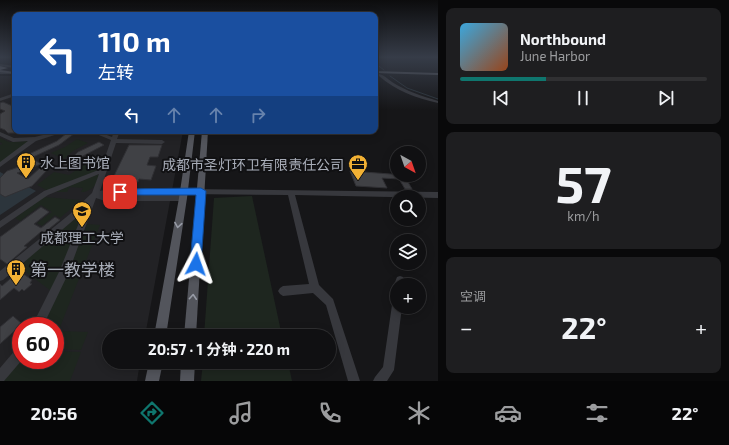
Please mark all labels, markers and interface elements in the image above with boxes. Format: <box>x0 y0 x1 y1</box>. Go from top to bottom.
text: 110 m <box>98 24 171 58</box>
icon: left <box>32 28 84 80</box>
text: Northbound <box>520 30 606 48</box>
text: June Harbor <box>520 48 590 64</box>
text: 左转 <box>98 61 134 83</box>
icon: previous <box>490 87 512 109</box>
icon: pause <box>572 87 594 109</box>
icon: next <box>655 87 677 109</box>
icon: left <box>121 104 143 126</box>
icon: ahead <box>163 104 185 126</box>
icon: ahead <box>205 104 227 126</box>
icon: right <box>247 104 269 126</box>
north arrow <box>390 146 426 182</box>
map controls <box>390 146 426 314</box>
building icon: 水上图书馆 <box>15 151 37 179</box>
text: 57 <box>555 151 612 213</box>
office icon: 成都市圣灯环卫有限责任公司 <box>347 153 369 181</box>
place label: 水上图书馆 <box>40 154 110 171</box>
place label: 成都市圣灯环卫有限责任公司 <box>162 156 344 173</box>
pin <box>103 175 137 209</box>
icon: arrive <box>109 181 131 203</box>
button: search <box>390 190 426 226</box>
school or university icon: 成都理工大学 <box>71 200 93 228</box>
text: km/h <box>567 208 600 224</box>
one-way arrow <box>174 222 183 228</box>
place label: 成都理工大学 <box>40 229 124 246</box>
button: layers <box>390 234 426 270</box>
position arrow <box>175 243 217 285</box>
building icon: 第一教学楼 <box>5 258 27 286</box>
place label: 第一教学楼 <box>30 259 115 279</box>
button: + <box>390 278 426 314</box>
text: 空调 <box>460 288 486 304</box>
one-way arrow <box>189 294 198 300</box>
text: 22° <box>561 309 606 345</box>
text: − <box>460 314 473 340</box>
text: + <box>695 314 707 340</box>
speed limit sign: 60 <box>12 317 64 369</box>
text: 20:57 · 1 分钟 · 220 m <box>148 340 290 358</box>
icon: directions <box>138 399 166 427</box>
icon: music <box>227 399 255 427</box>
icon: phone <box>316 399 344 427</box>
icon: climate <box>405 399 433 427</box>
icon: car <box>494 399 522 427</box>
icon: filters <box>583 399 611 427</box>
text: 20:56 <box>30 402 77 424</box>
text: 22° <box>671 402 699 424</box>

